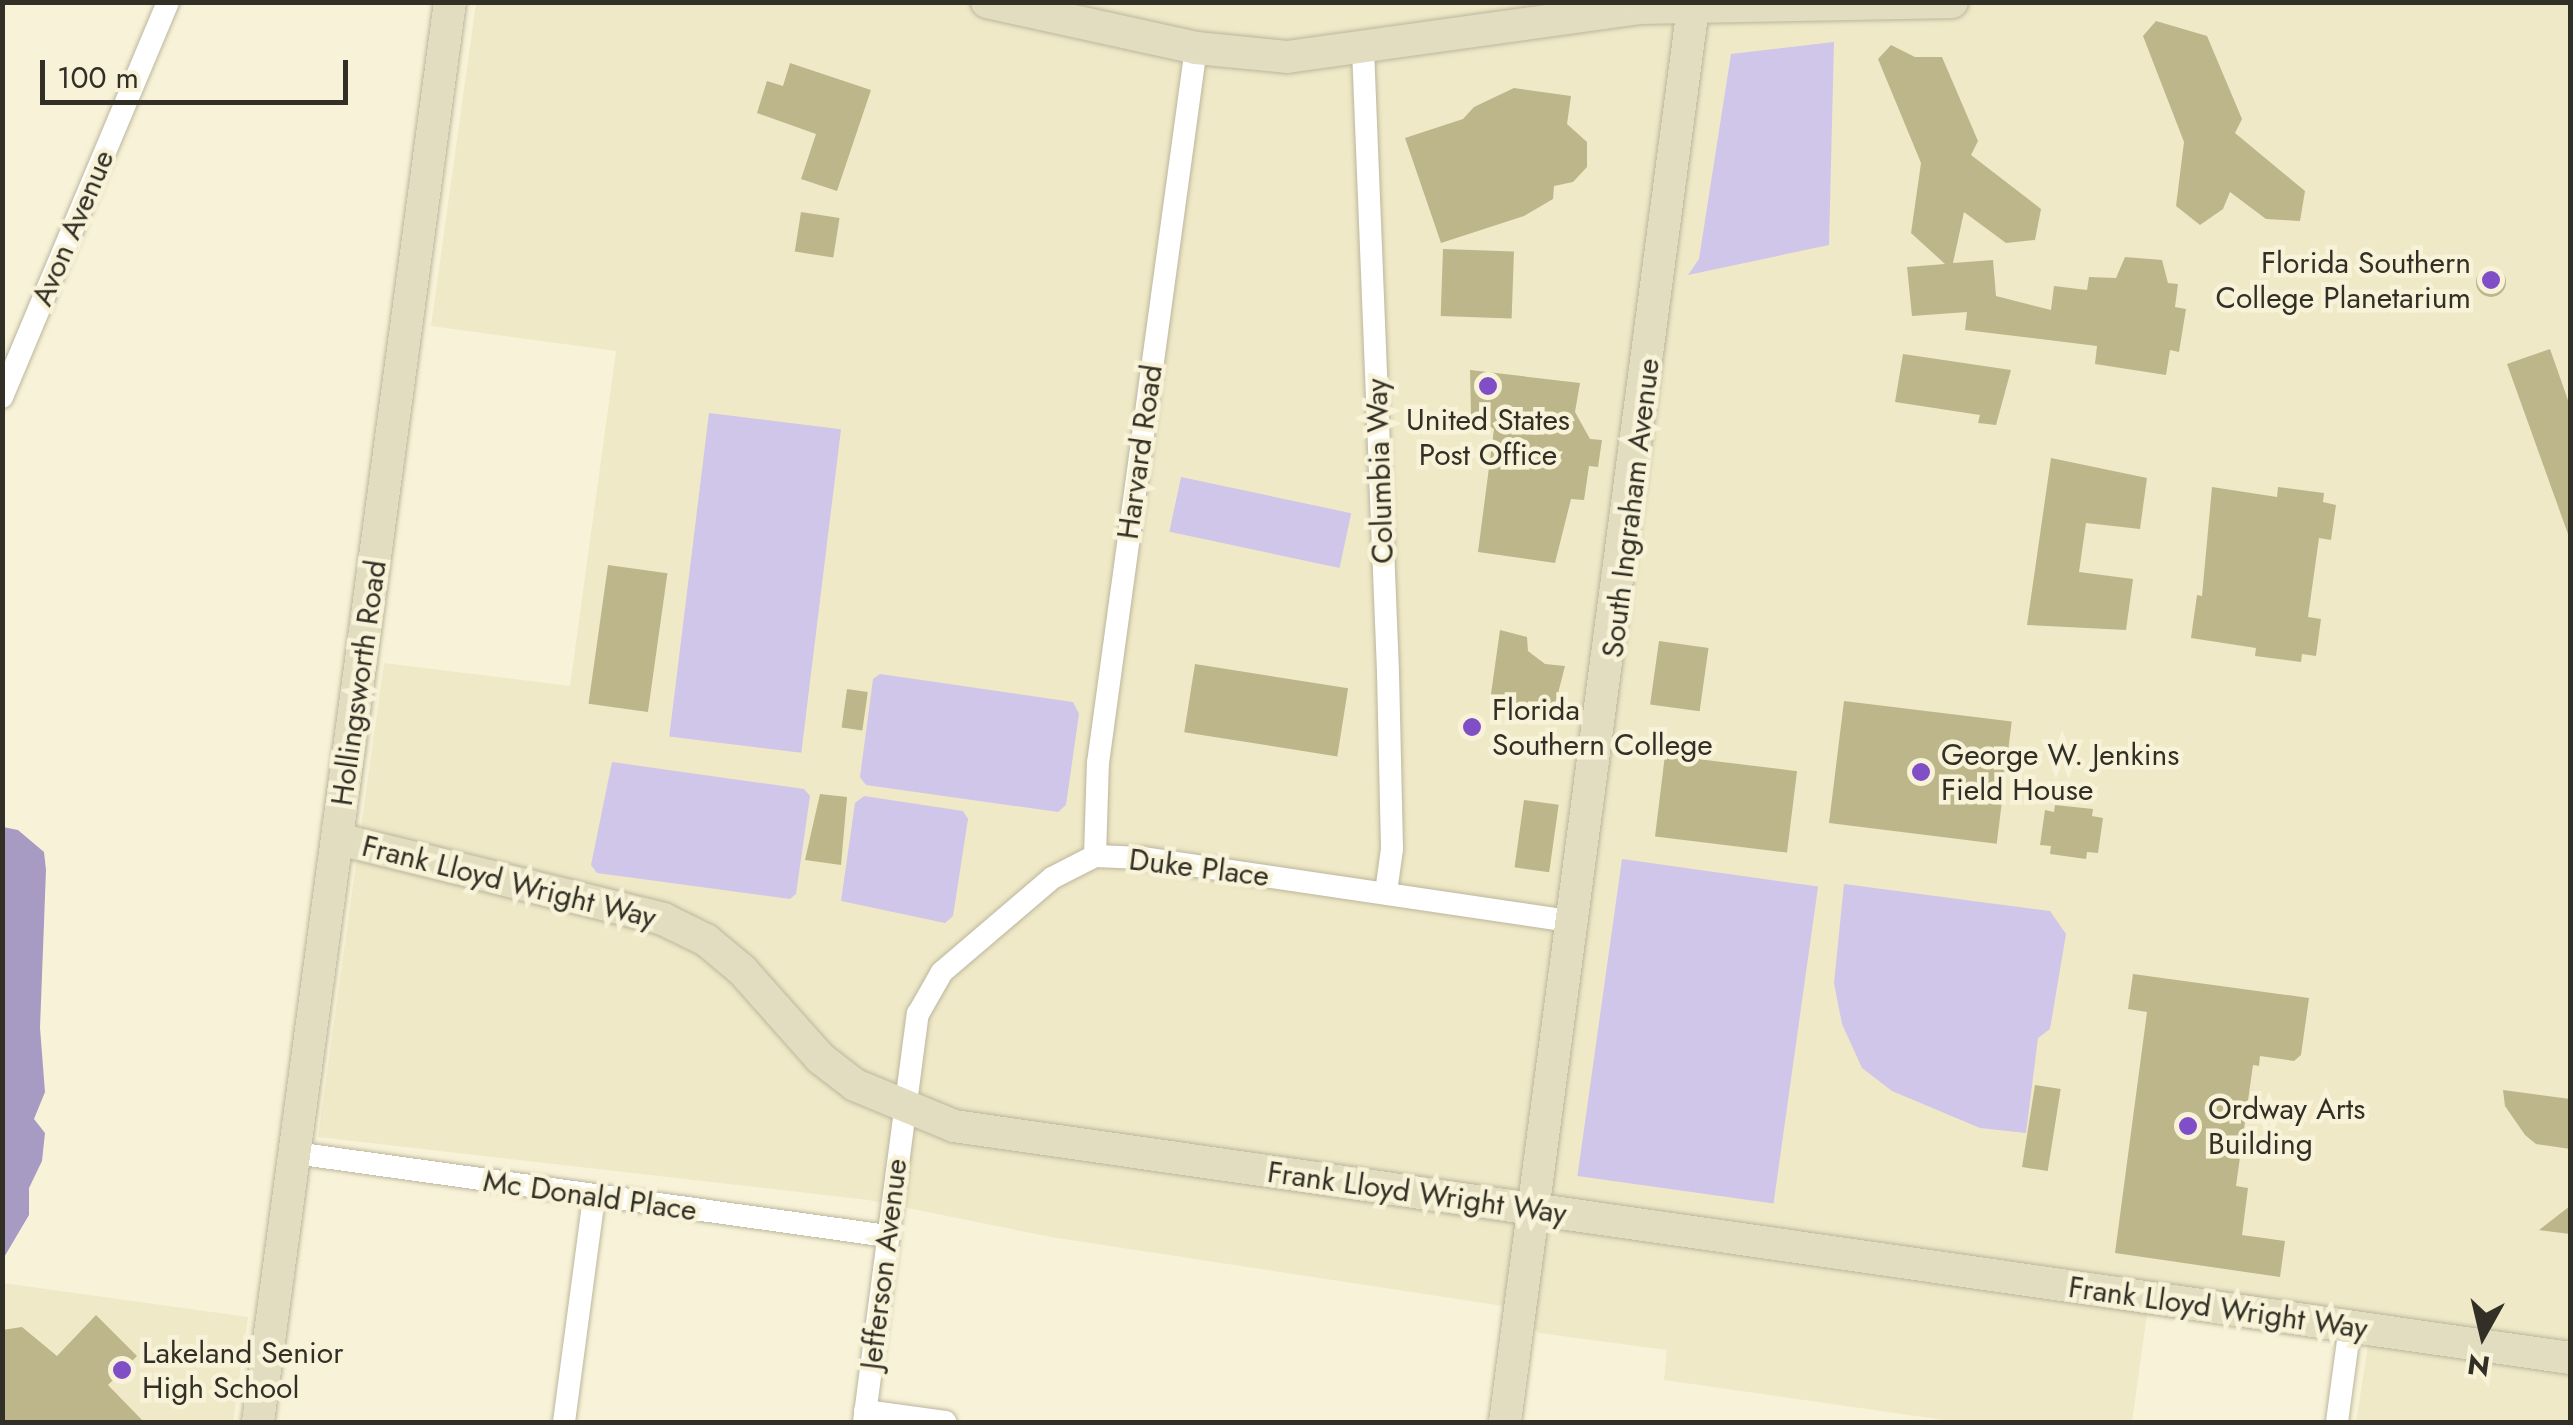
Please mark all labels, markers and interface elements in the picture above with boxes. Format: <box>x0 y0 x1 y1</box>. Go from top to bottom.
scale bar <box>45 40 352 102</box>
text: 100 m <box>57 56 139 99</box>
street label: Avon Avenue <box>24 145 122 311</box>
place label: Florida Southern College Planetarium <box>2215 245 2471 316</box>
marker: Florida Southern College Planetarium <box>2480 269 2502 291</box>
street label: South Ingraham Avenue <box>1595 356 1667 660</box>
street label: Harvard Road <box>1110 362 1170 542</box>
marker: United States Post Office <box>1477 375 1499 397</box>
street label: Columbia Way <box>1359 378 1401 564</box>
place label: United States Post Office <box>1406 402 1570 472</box>
street label: Hollingsworth Road <box>324 558 394 808</box>
place label: Florida Southern College <box>1492 692 1713 762</box>
marker: Florida Southern College <box>1461 716 1483 738</box>
place label: George W. Jenkins Field House <box>1941 737 2179 808</box>
marker: George W. Jenkins Field House <box>1910 761 1932 783</box>
street label: Frank Lloyd Wright Way <box>358 828 660 936</box>
street label: Duke Place <box>1127 842 1271 894</box>
place label: Ordway Arts Building <box>2208 1091 2365 1162</box>
marker: Ordway Arts Building <box>2177 1115 2199 1137</box>
street label: Frank Lloyd Wright Way <box>1265 1154 1569 1232</box>
street label: Jefferson Avenue <box>853 1156 915 1372</box>
street label: Mc Donald Place <box>481 1163 699 1229</box>
street label: Frank Lloyd Wright Way <box>2066 1269 2370 1347</box>
north arrow <box>2433 1285 2533 1385</box>
place label: Lakeland Senior High School <box>142 1335 343 1406</box>
text: N <box>2465 1343 2493 1387</box>
marker: Lakeland Senior High School <box>111 1359 133 1381</box>

